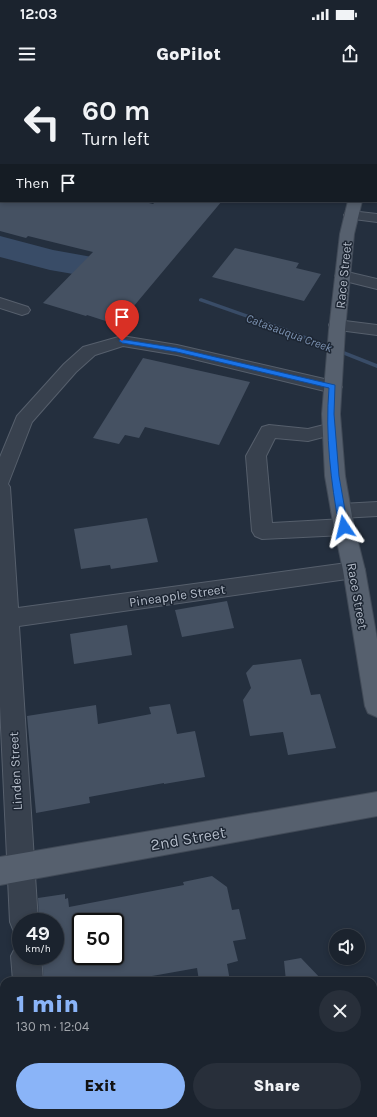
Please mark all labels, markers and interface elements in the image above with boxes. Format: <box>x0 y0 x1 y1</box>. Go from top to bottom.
text: 12:03 <box>20 5 57 23</box>
icon: menu <box>16 43 38 65</box>
text: GoPilot <box>156 43 221 65</box>
icon: share <box>339 43 361 65</box>
text: 60 m <box>82 94 150 127</box>
icon: left <box>16 96 68 148</box>
text: Turn left <box>82 128 150 150</box>
icon: arrive <box>57 172 79 194</box>
text: Then <box>16 174 49 192</box>
street label: Race Street <box>333 241 354 309</box>
pin <box>105 300 139 341</box>
icon: arrive <box>111 306 133 328</box>
water label: Catasauqua Creek <box>244 311 335 355</box>
position arrow <box>323 506 365 548</box>
street label: Race Street <box>344 562 371 631</box>
street label: Pineapple Street <box>128 581 226 610</box>
street label: Linden Street <box>6 731 25 811</box>
street label: 2nd Street <box>149 823 227 854</box>
speed limit sign: 50 <box>72 913 124 965</box>
text: 49 <box>26 922 50 945</box>
map controls <box>329 929 365 965</box>
button: sound <box>329 929 365 965</box>
text: km/h <box>25 943 51 955</box>
text: 1 min <box>16 990 79 1018</box>
button: close <box>319 990 361 1032</box>
text: 130 m · 12:04 <box>16 1019 89 1034</box>
button: Exit <box>16 1063 185 1109</box>
button: Share <box>193 1063 361 1109</box>

